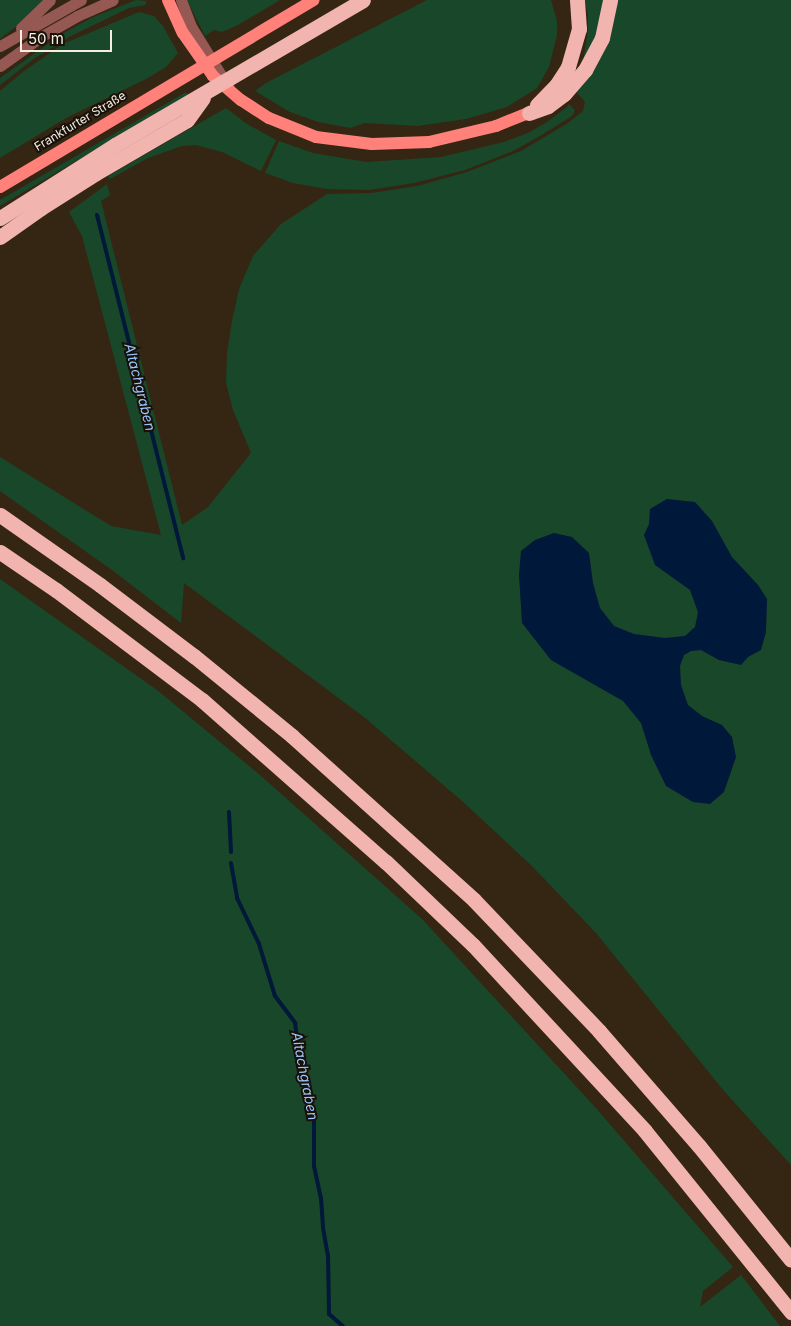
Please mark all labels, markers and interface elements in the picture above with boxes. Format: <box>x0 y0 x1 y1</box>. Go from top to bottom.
scale bar <box>22 20 115 52</box>
text: 50 m <box>28 29 64 48</box>
street label: Frankfurter Straße <box>32 88 128 154</box>
water label: Altachgraben <box>121 341 159 433</box>
water label: Altachgraben <box>288 1030 322 1122</box>

